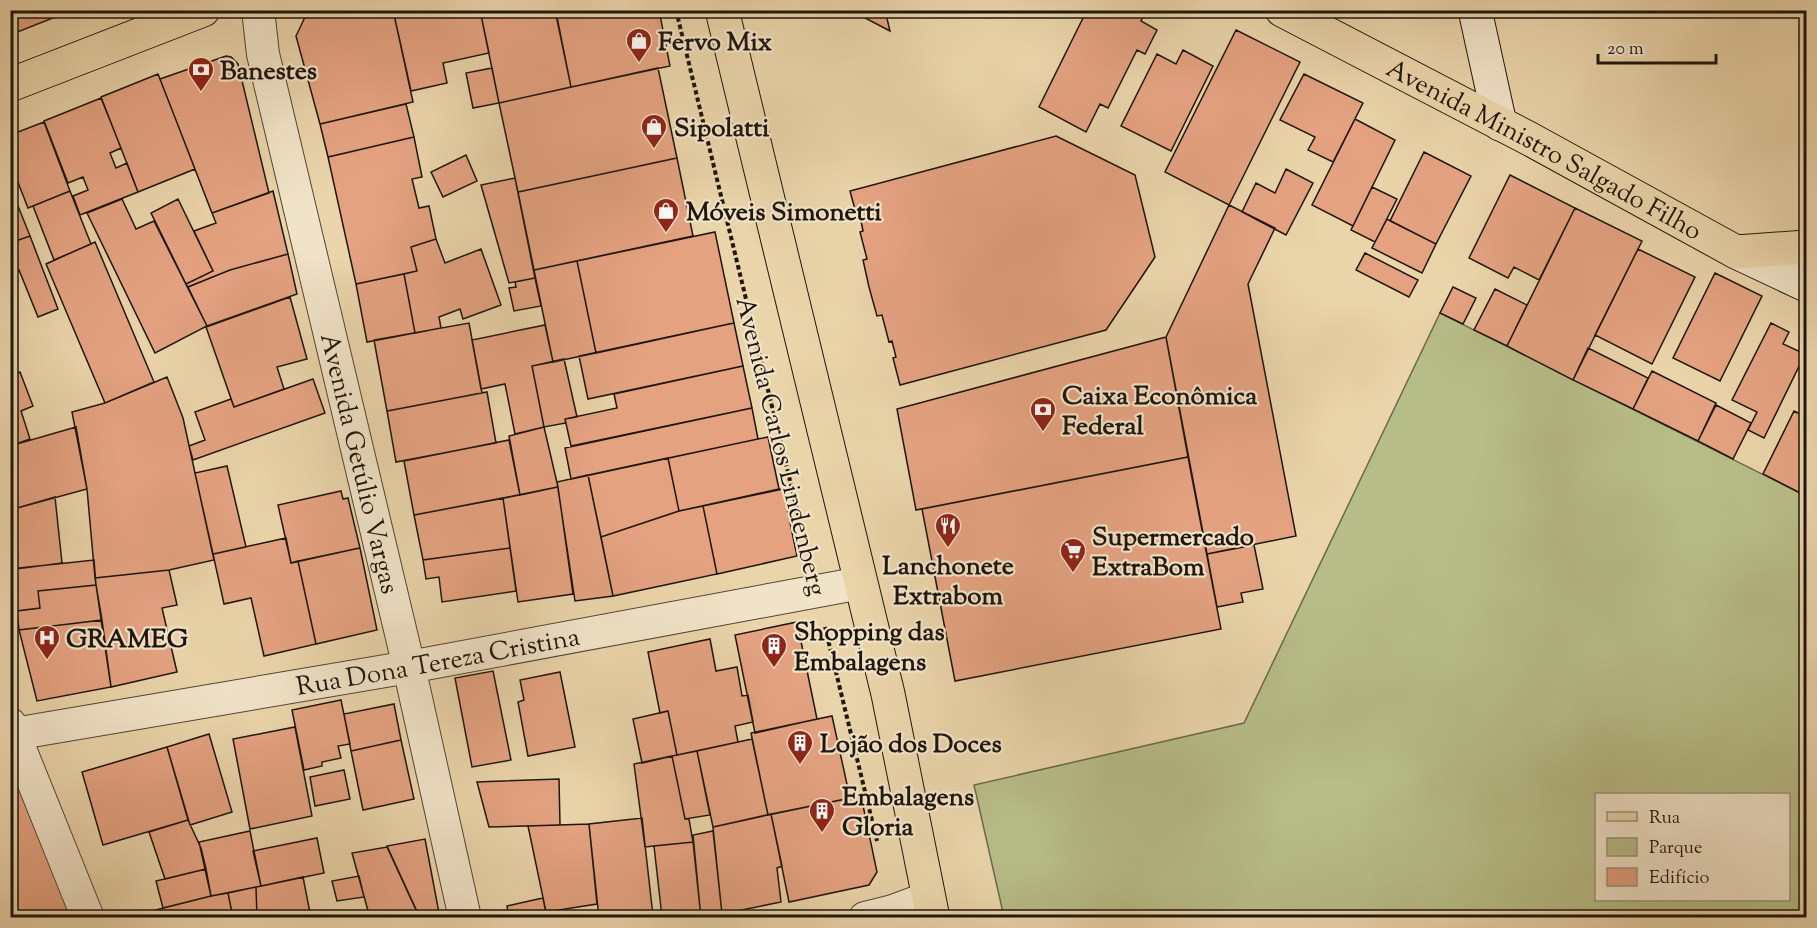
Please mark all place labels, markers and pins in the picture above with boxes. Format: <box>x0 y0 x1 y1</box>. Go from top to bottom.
place label: Fervo Mix <box>658 25 772 62</box>
shop icon: Fervo Mix <box>624 26 654 64</box>
place label: Banestes <box>220 54 317 91</box>
bank icon: Banestes <box>186 55 216 93</box>
place label: Sipolatti <box>674 111 770 148</box>
shop icon: Sipolatti <box>639 112 669 150</box>
place label: Móveis Simonetti <box>686 195 882 232</box>
shop icon: Móveis Simonetti <box>651 196 681 234</box>
place label: Caixa Econômica Federal <box>1062 379 1257 446</box>
bank icon: Caixa Econômica Federal <box>1028 395 1058 433</box>
restaurant icon: Lanchonete Extrabom <box>933 511 963 549</box>
place label: Supermercado ExtraBom <box>1092 520 1254 587</box>
supermarket icon: Supermercado ExtraBom <box>1058 536 1088 574</box>
place label: Lanchonete Extrabom <box>882 549 1014 616</box>
place label: Shopping das Embalagens <box>794 615 945 682</box>
place label: GRAMEG <box>66 622 188 659</box>
hospital icon: GRAMEG <box>32 623 62 661</box>
building icon: Shopping das Embalagens <box>759 631 789 669</box>
place label: Lojão dos Doces <box>820 727 1002 764</box>
building icon: Lojão dos Doces <box>785 728 815 766</box>
place label: Embalagens Gloria <box>842 780 974 847</box>
building icon: Embalagens Gloria <box>807 796 837 834</box>

